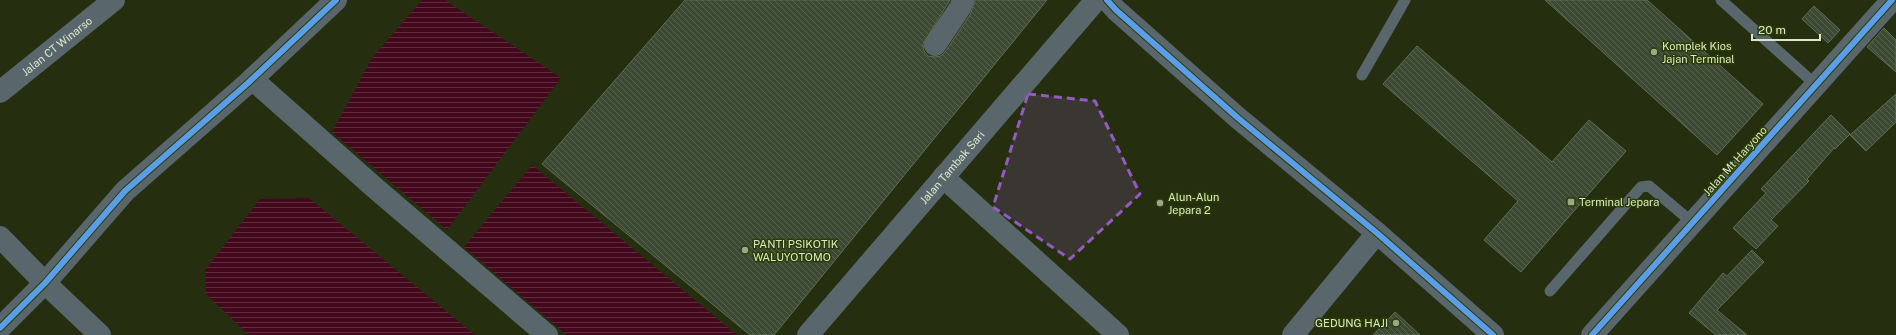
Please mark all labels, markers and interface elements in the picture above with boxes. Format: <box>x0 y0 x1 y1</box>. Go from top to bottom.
street label: Jalan CT Winarso <box>19 14 94 78</box>
scale bar <box>1752 16 1820 42</box>
text: 20 m <box>1758 23 1786 37</box>
place label: Komplek Kios Jajan Terminal <box>1662 40 1735 65</box>
marker: Komplek Kios Jajan Terminal <box>1649 47 1659 57</box>
street label: Jalan Mt Haryono <box>1701 124 1769 198</box>
street label: Jalan Tambak Sari <box>917 129 987 206</box>
place label: Alun-Alun Jepara 2 <box>1168 191 1219 216</box>
place label: Terminal Jepara <box>1579 196 1659 208</box>
marker: Terminal Jepara <box>1566 197 1576 207</box>
marker: Alun-Alun Jepara 2 <box>1155 198 1165 208</box>
place label: PANTI PSIKOTIK WALUYOTOMO <box>753 238 839 263</box>
marker: PANTI PSIKOTIK WALUYOTOMO <box>740 245 750 255</box>
place label: GEDUNG HAJI <box>1315 317 1388 329</box>
marker: GEDUNG HAJI <box>1391 318 1401 328</box>

